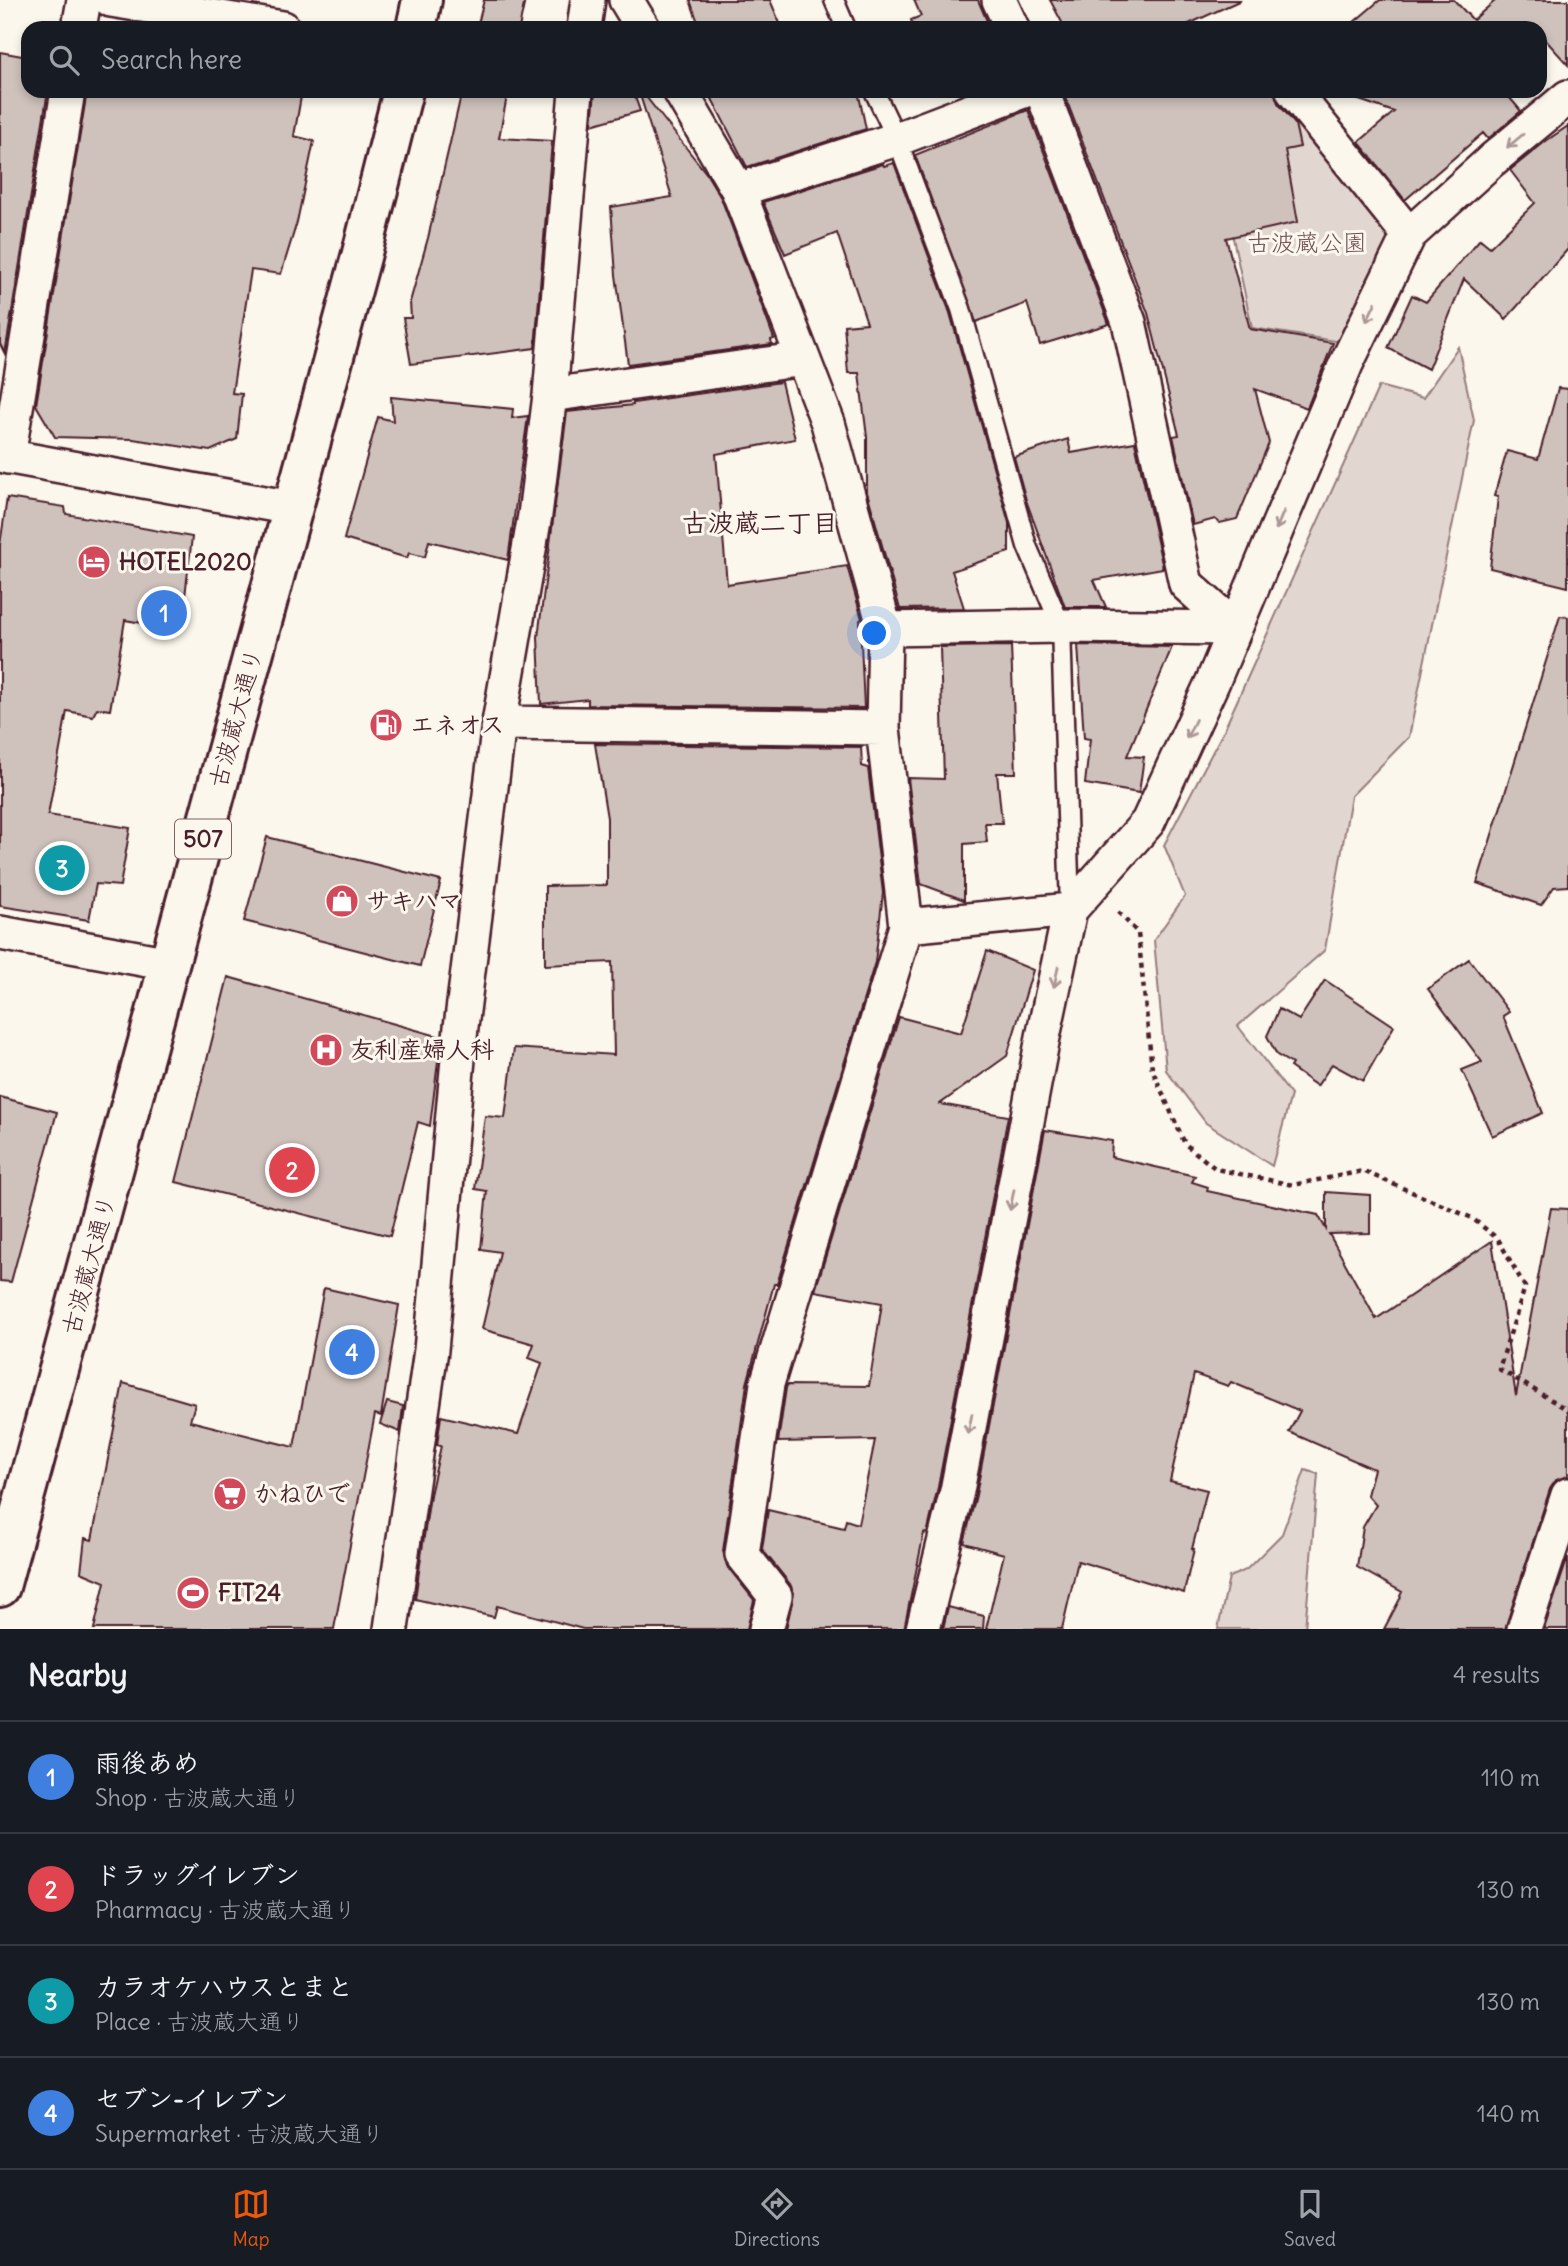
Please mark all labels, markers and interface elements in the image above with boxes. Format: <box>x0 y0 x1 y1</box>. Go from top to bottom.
search box <box>21 21 1547 98</box>
icon: search <box>45 41 83 79</box>
text: Search here <box>101 43 242 76</box>
one-way arrow <box>1507 133 1525 149</box>
park label: 古波蔵公園 <box>1247 227 1367 257</box>
one-way arrow <box>1364 301 1378 322</box>
district label: 古波蔵二丁目 <box>682 506 838 539</box>
one-way arrow <box>1273 509 1286 531</box>
hotel icon: HOTEL2020 <box>75 543 113 581</box>
place label: HOTEL2020 <box>119 546 252 576</box>
pin: 1 <box>141 587 187 639</box>
your location <box>857 616 891 650</box>
street label: 古波蔵大通り <box>202 644 268 791</box>
fuel station icon: エネオス <box>367 706 405 744</box>
place label: エネオス <box>410 709 505 739</box>
one-way arrow <box>1184 718 1197 740</box>
road number: 507 <box>175 820 231 859</box>
pin: 3 <box>39 842 85 894</box>
shop icon: サキハマ <box>323 882 361 920</box>
place label: サキハマ <box>366 885 462 915</box>
one-way arrow <box>1049 965 1062 988</box>
hospital icon: 友利産婦人科 <box>307 1031 345 1069</box>
place label: 友利産婦人科 <box>350 1034 494 1064</box>
pin: 2 <box>269 1144 315 1196</box>
one-way arrow <box>1005 1188 1019 1211</box>
street label: 古波蔵大通り <box>55 1191 121 1338</box>
pin: 4 <box>329 1326 375 1378</box>
one-way arrow <box>963 1412 976 1435</box>
supermarket icon: かねひで <box>211 1475 249 1513</box>
place label: かねひで <box>254 1478 350 1508</box>
sports icon: FIT24 <box>174 1574 212 1612</box>
place label: FIT24 <box>218 1577 281 1607</box>
text: Nearby <box>28 1656 128 1694</box>
text: 4 results <box>1453 1660 1540 1689</box>
text: 雨後あめ <box>95 1746 199 1779</box>
text: 1 <box>46 1763 56 1792</box>
text: 110 m <box>1481 1763 1540 1792</box>
text: Shop · 古波蔵大通り <box>95 1783 301 1812</box>
text: ドラッグイレブン <box>95 1858 300 1891</box>
text: 2 <box>45 1875 57 1904</box>
text: 130 m <box>1477 1875 1540 1904</box>
text: Pharmacy · 古波蔵大通り <box>95 1895 357 1924</box>
text: カラオケハウスとまと <box>95 1970 353 2003</box>
text: 3 <box>44 1987 58 2016</box>
text: 130 m <box>1477 1987 1540 2016</box>
text: Place · 古波蔵大通り <box>95 2007 305 2036</box>
text: セブン-イレブン <box>95 2082 288 2115</box>
text: 4 <box>44 2099 58 2128</box>
text: 140 m <box>1477 2099 1540 2128</box>
text: Supermarket · 古波蔵大通り <box>95 2119 385 2148</box>
tab: Map <box>232 2185 270 2251</box>
tab: Directions <box>734 2185 820 2251</box>
tab: Saved <box>1284 2185 1336 2251</box>

